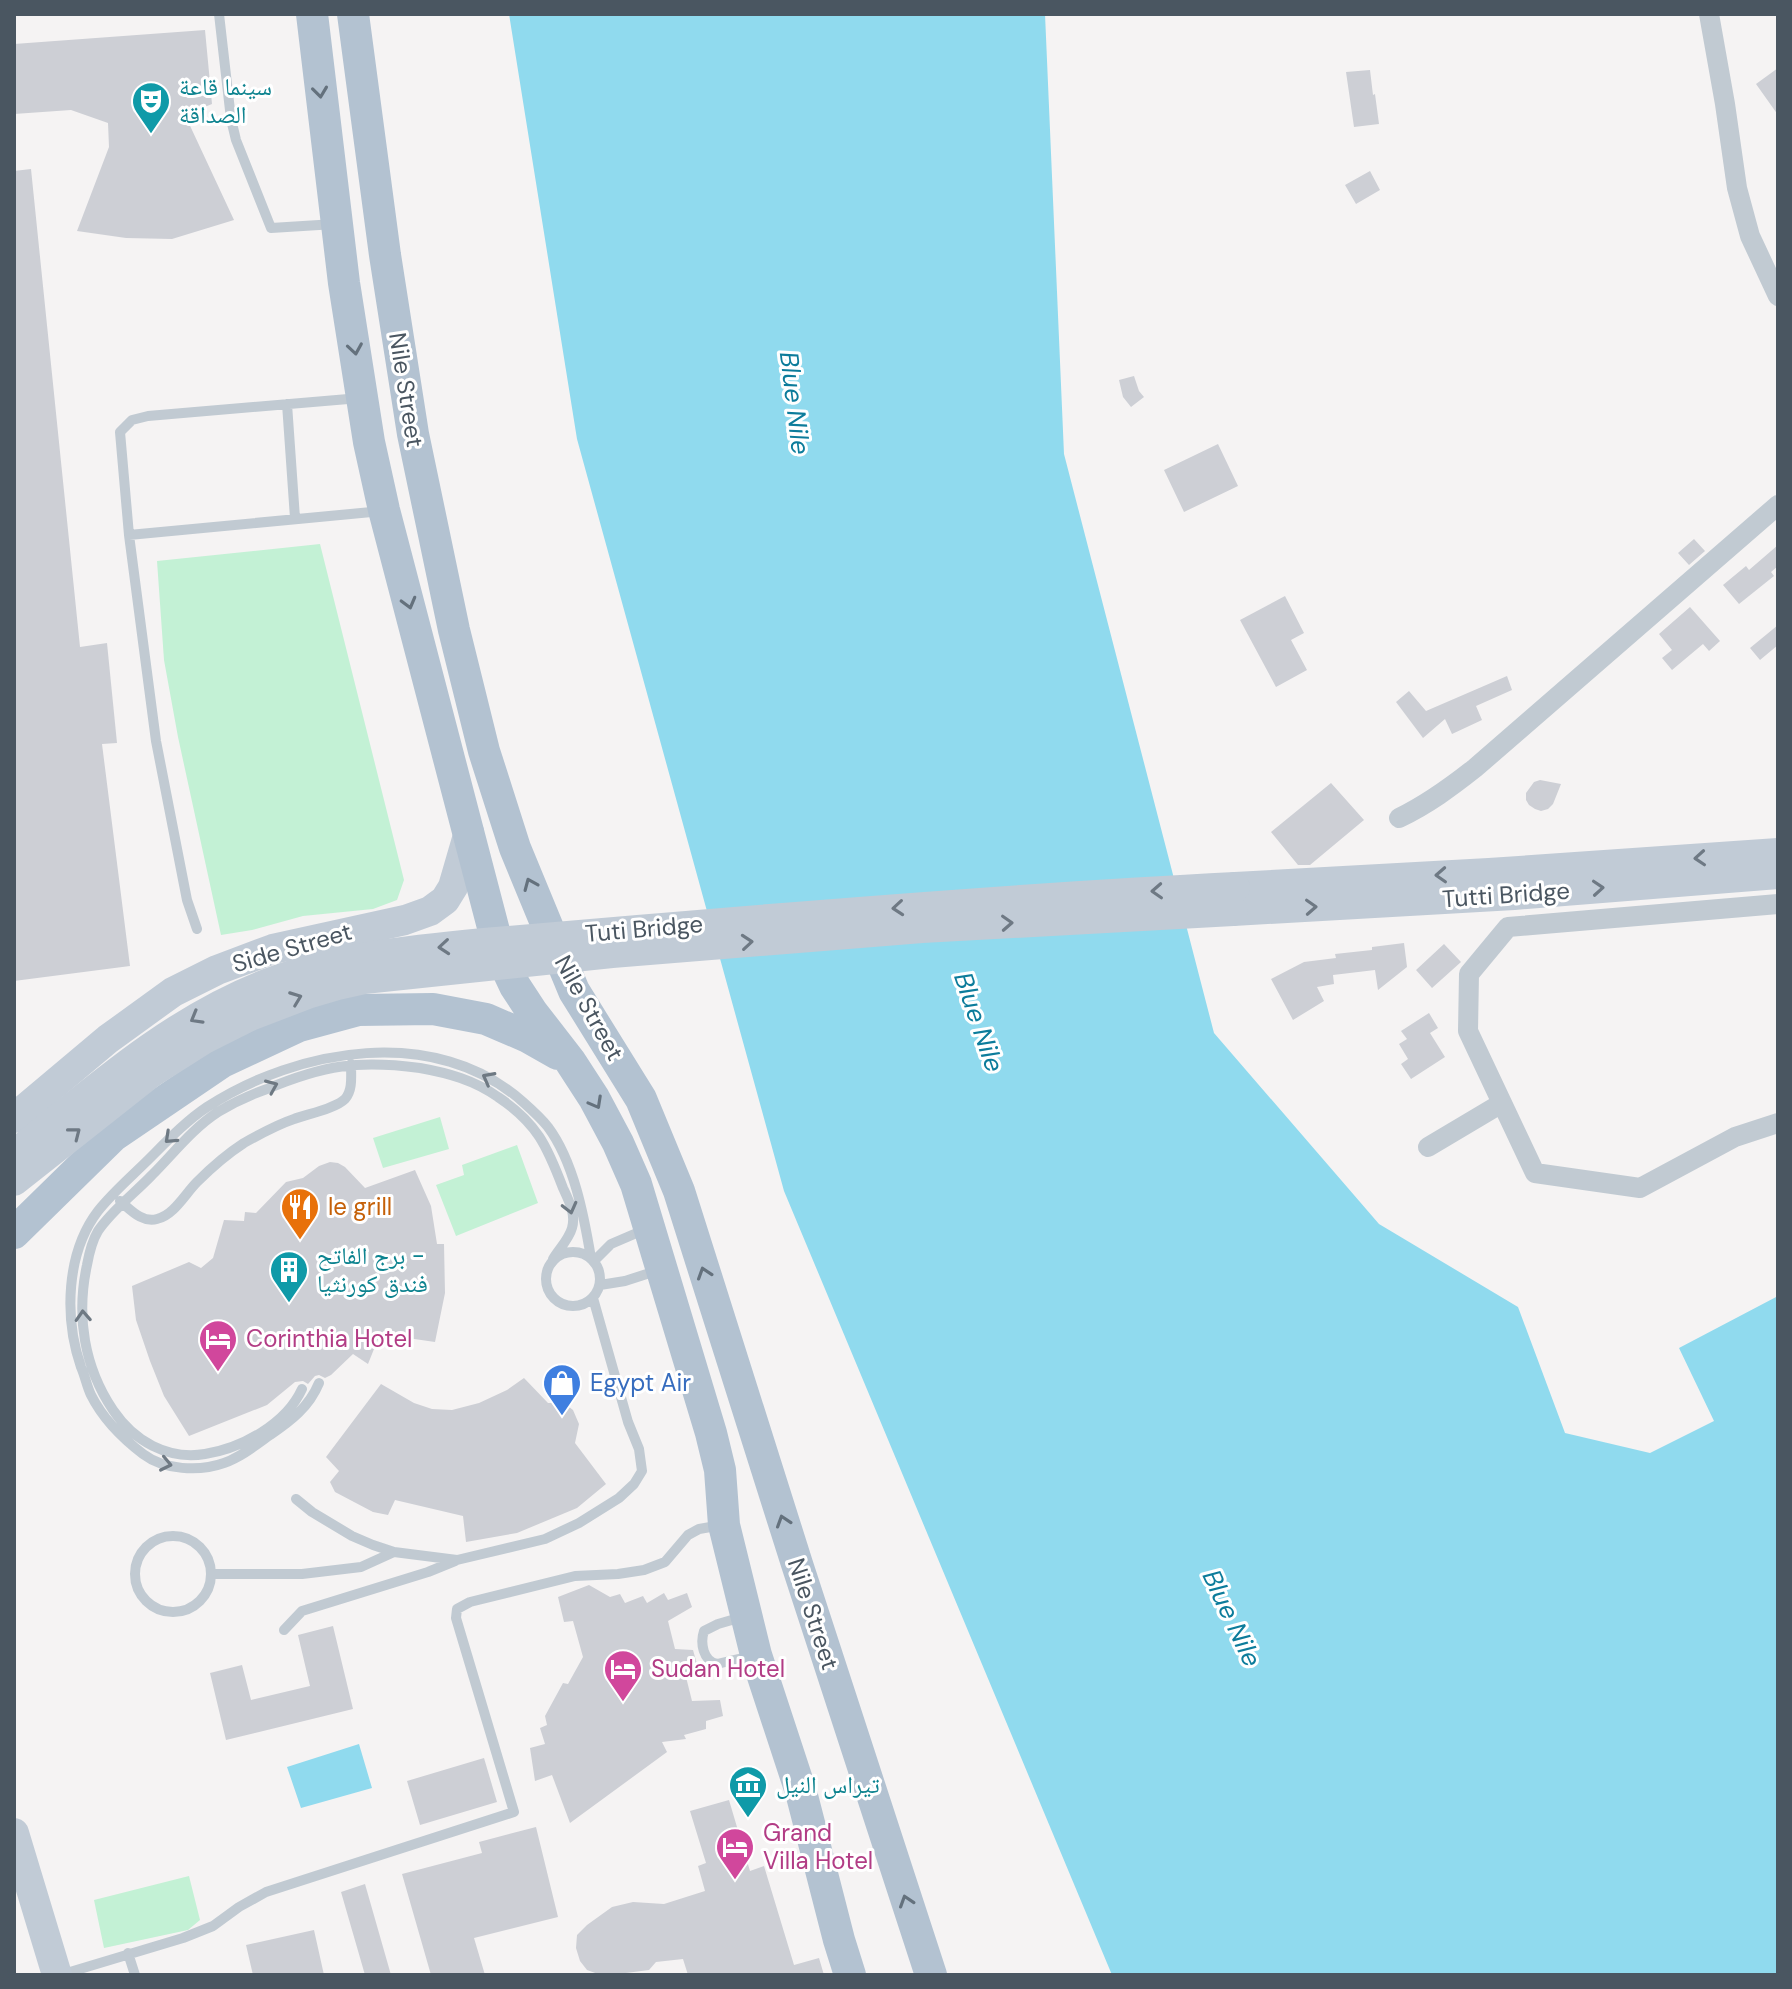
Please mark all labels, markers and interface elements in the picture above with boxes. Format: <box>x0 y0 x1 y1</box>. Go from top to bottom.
place label: سينما قاعة الصداقة <box>179 71 272 130</box>
theatre icon: سينما قاعة الصداقة <box>130 80 172 135</box>
one-way arrow <box>312 85 329 98</box>
street label: Nile Street <box>382 330 431 450</box>
one-way arrow <box>345 342 362 356</box>
water label: Blue Nile <box>772 350 818 456</box>
one-way arrow <box>399 596 416 610</box>
one-way arrow <box>1693 849 1706 866</box>
one-way arrow <box>1434 867 1447 884</box>
street label: Tutti Bridge <box>1441 875 1571 914</box>
one-way arrow <box>524 878 540 892</box>
one-way arrow <box>1592 880 1605 897</box>
one-way arrow <box>1150 882 1163 899</box>
one-way arrow <box>1305 898 1318 915</box>
one-way arrow <box>891 899 904 916</box>
street label: Tuti Bridge <box>584 908 704 949</box>
one-way arrow <box>1001 915 1014 932</box>
street label: Side Street <box>229 916 355 979</box>
one-way arrow <box>741 934 754 951</box>
one-way arrow <box>437 938 450 955</box>
street label: Nile Street <box>548 950 631 1066</box>
water label: Blue Nile <box>946 968 1012 1076</box>
one-way arrow <box>288 991 302 1008</box>
one-way arrow <box>190 1008 205 1024</box>
one-way arrow <box>481 1072 496 1087</box>
one-way arrow <box>264 1080 278 1096</box>
one-way arrow <box>586 1094 602 1108</box>
one-way arrow <box>66 1128 80 1143</box>
one-way arrow <box>165 1129 179 1144</box>
restaurant icon: le grill <box>279 1186 321 1241</box>
place label: le grill <box>328 1191 392 1222</box>
one-way arrow <box>560 1201 577 1215</box>
place label: برج الفاتح - فندق كورنثيا <box>317 1240 428 1299</box>
building icon: برج الفاتح - فندق كورنثيا <box>268 1249 310 1304</box>
one-way arrow <box>697 1267 713 1281</box>
one-way arrow <box>75 1309 92 1322</box>
hotel icon: Corinthia Hotel <box>197 1318 239 1373</box>
place label: Corinthia Hotel <box>246 1323 412 1354</box>
shop icon: Egypt Air <box>541 1362 583 1417</box>
place label: Egypt Air <box>590 1367 691 1398</box>
one-way arrow <box>159 1455 173 1472</box>
one-way arrow <box>776 1514 792 1528</box>
street label: Nile Street <box>781 1554 846 1674</box>
water label: Blue Nile <box>1195 1564 1269 1672</box>
hotel icon: Sudan Hotel <box>602 1648 644 1703</box>
place label: Sudan Hotel <box>651 1653 785 1684</box>
museum icon: تيراس النيل <box>727 1764 769 1819</box>
place label: تيراس النيل <box>776 1769 880 1800</box>
place label: Grand Villa Hotel <box>763 1817 873 1876</box>
hotel icon: Grand Villa Hotel <box>714 1826 756 1881</box>
one-way arrow <box>899 1895 915 1909</box>

